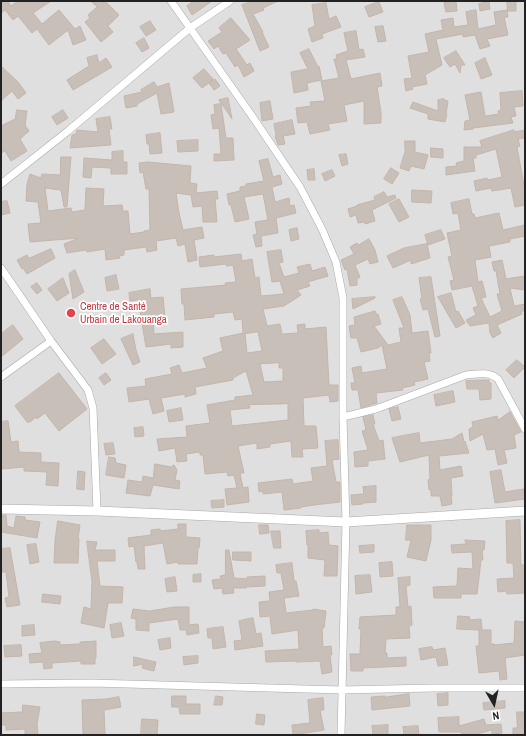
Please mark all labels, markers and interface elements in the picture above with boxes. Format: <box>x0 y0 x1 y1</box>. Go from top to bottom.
place label: Centre de Santé Urbain de Lakouanga <box>80 300 167 326</box>
marker: Centre de Santé Urbain de Lakouanga <box>65 307 77 319</box>
north arrow <box>474 684 514 724</box>
text: N <box>492 708 500 723</box>

